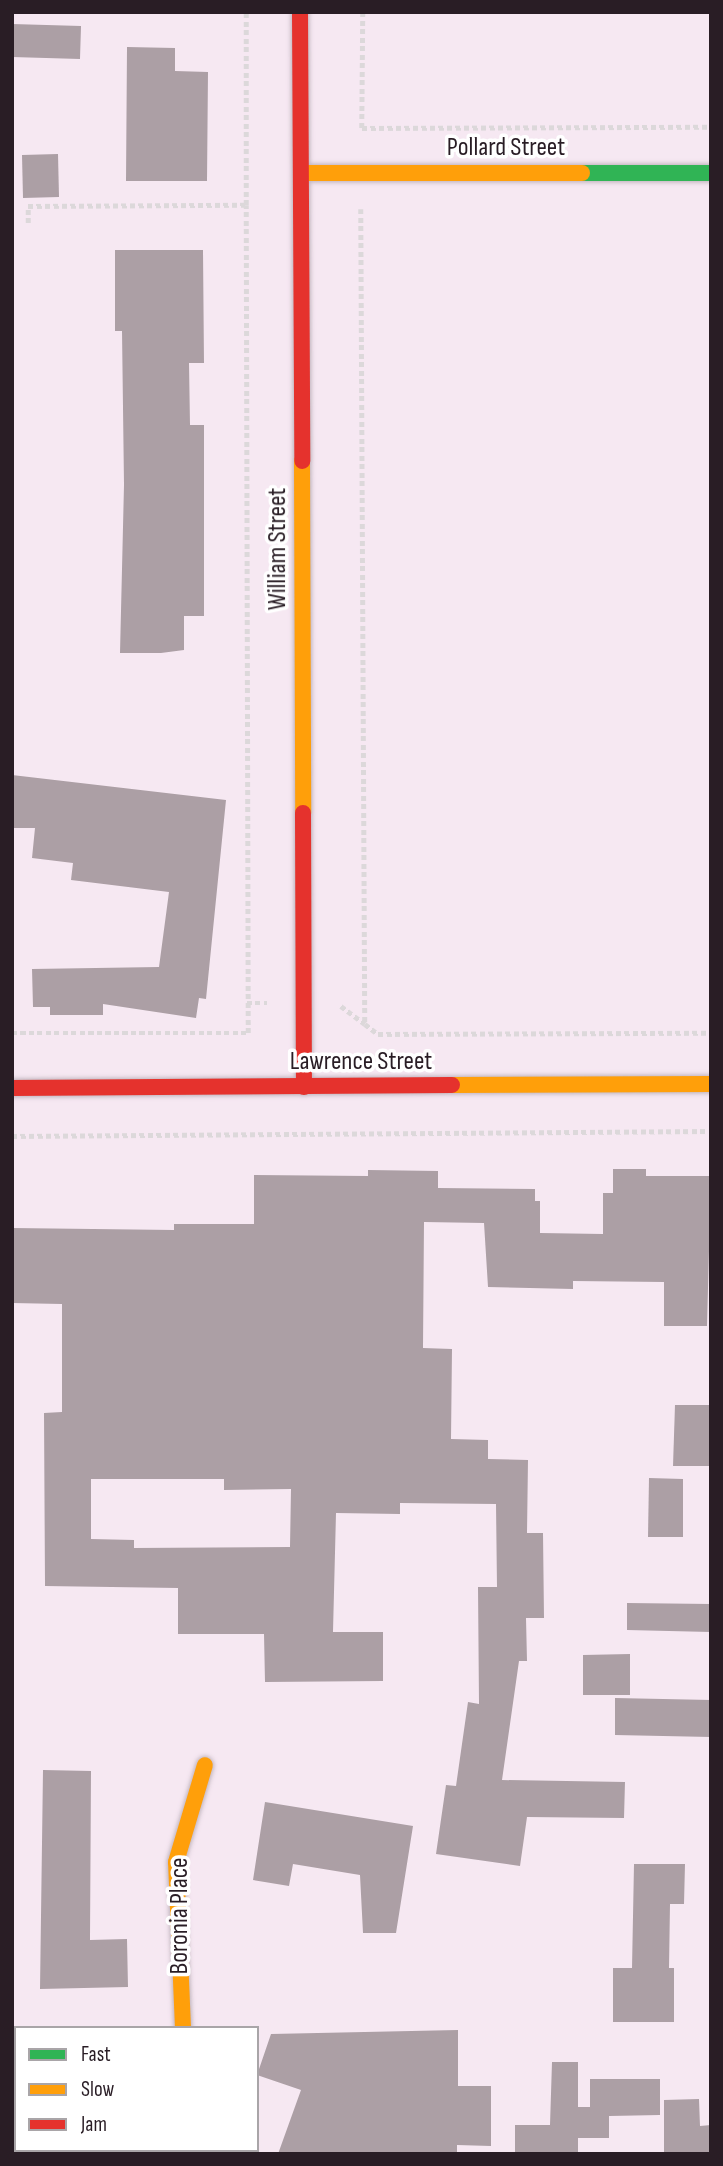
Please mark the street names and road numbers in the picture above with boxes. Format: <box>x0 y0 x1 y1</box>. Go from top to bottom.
street label: Pollard Street <box>447 132 565 164</box>
street label: William Street <box>262 488 294 610</box>
street label: Lawrence Street <box>290 1046 432 1078</box>
street label: Boronia Place <box>164 1858 196 1974</box>

